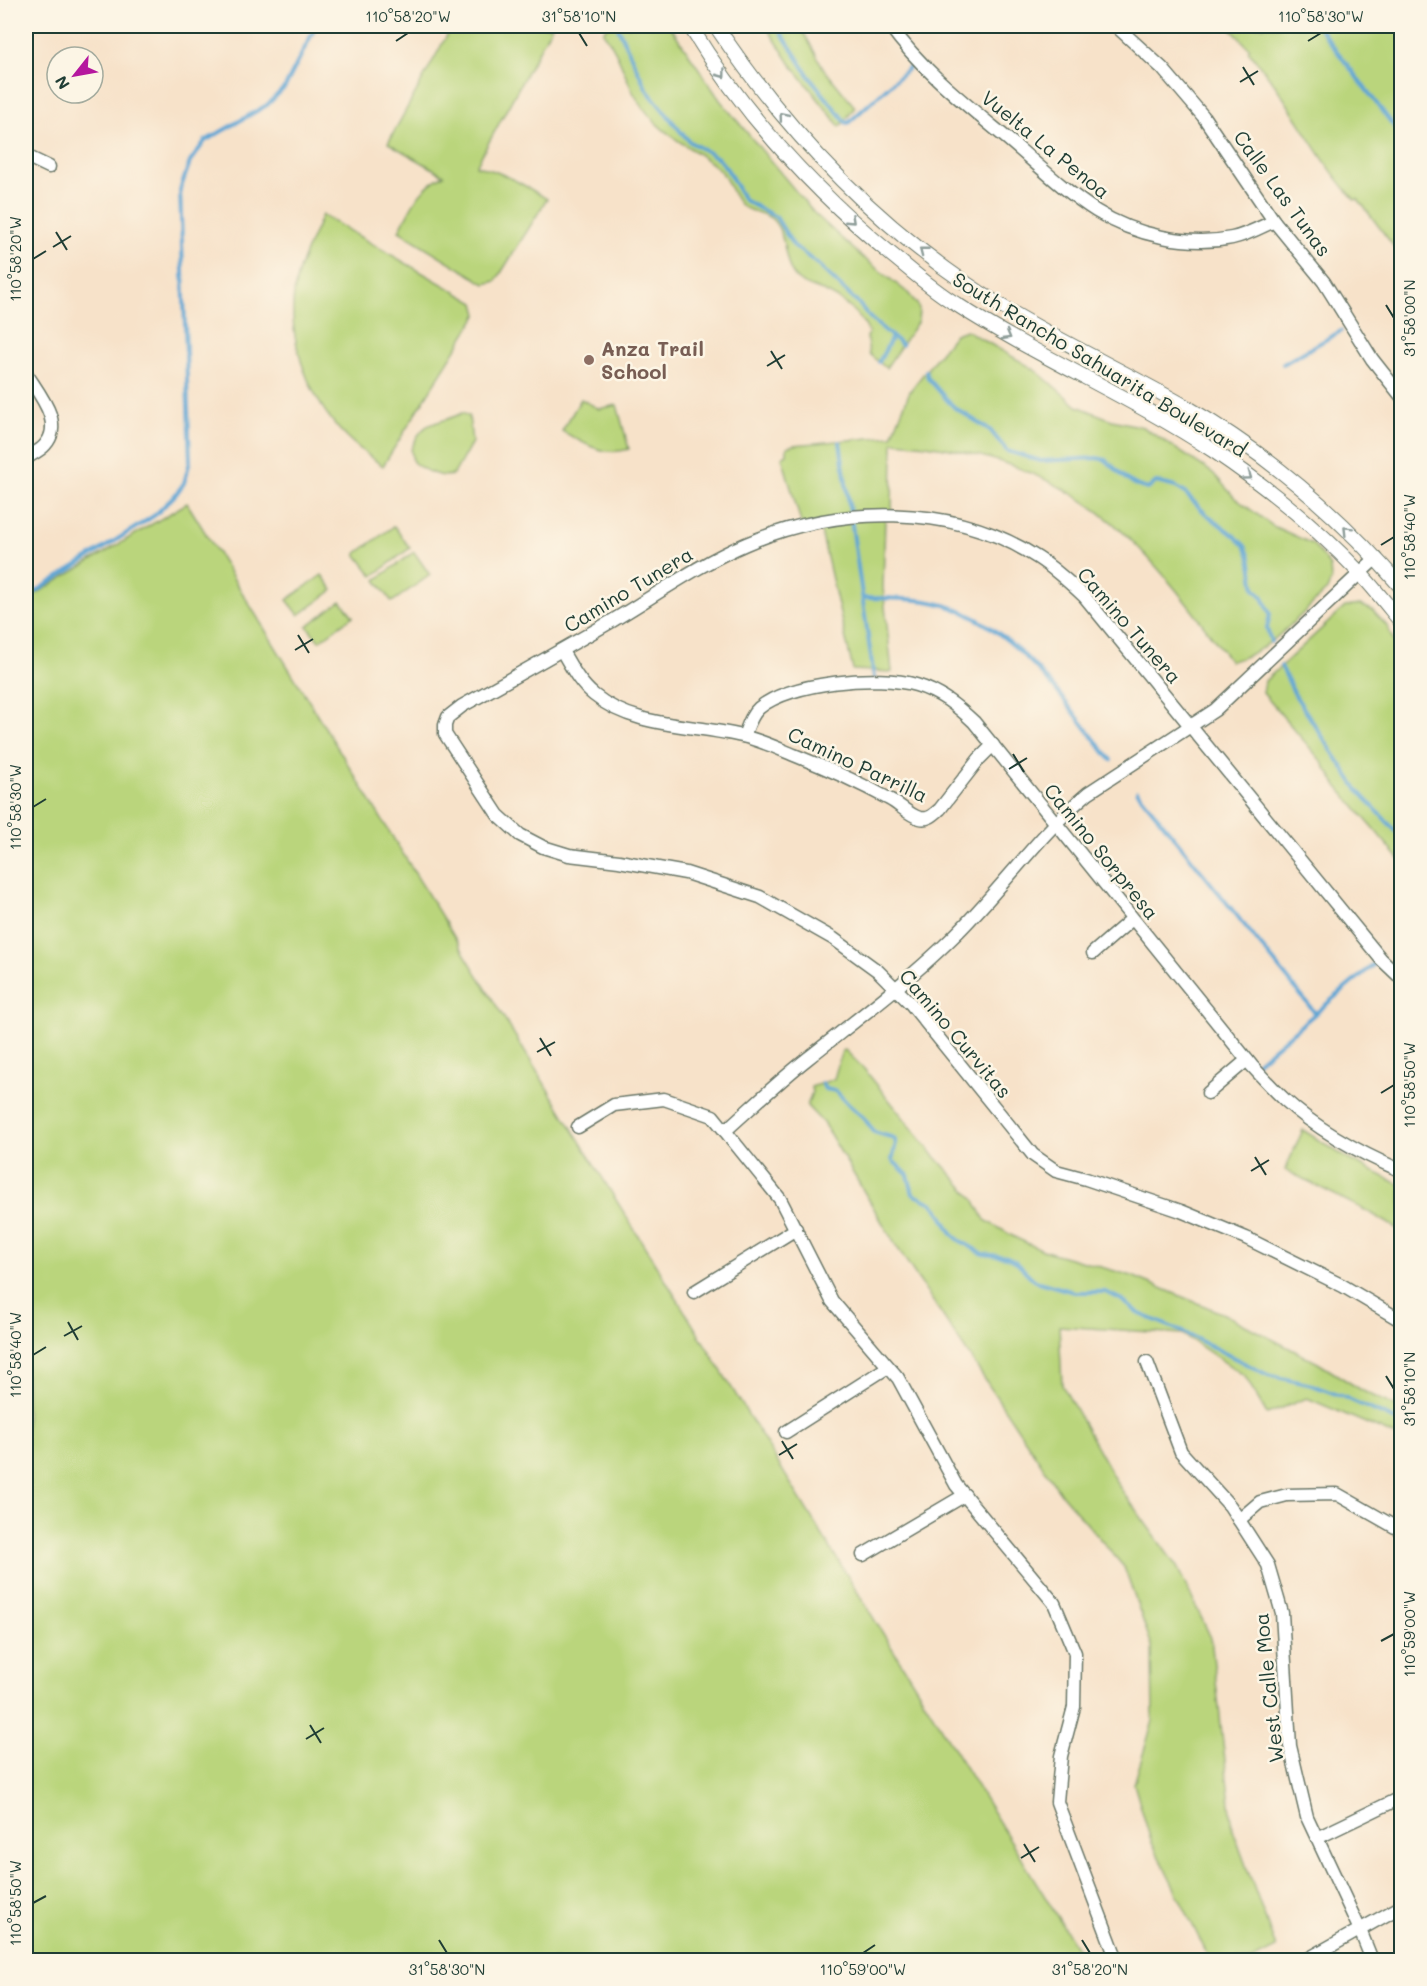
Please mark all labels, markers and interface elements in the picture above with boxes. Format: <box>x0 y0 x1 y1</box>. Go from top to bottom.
text: 110°58'20"W <box>365 6 451 26</box>
text: 31°58'10"N <box>542 6 616 26</box>
text: 110°58'30"W <box>1278 6 1364 26</box>
north arrow <box>45 45 105 105</box>
one-way arrow <box>715 68 726 79</box>
text: N <box>50 72 74 94</box>
street label: Vuelta La Penoa <box>976 84 1116 204</box>
one-way arrow <box>779 112 790 123</box>
street label: Calle Las Tunas <box>1228 125 1338 261</box>
one-way arrow <box>844 213 855 224</box>
text: 110°58'20"W <box>5 216 25 302</box>
one-way arrow <box>919 247 930 258</box>
street label: South Rancho Sahuarita Boulevard <box>948 266 1252 462</box>
text: 31°58'00"N <box>1399 279 1419 357</box>
one-way arrow <box>1001 329 1012 340</box>
place label: Anza Trail School <box>601 335 704 384</box>
marker: Anza Trail School <box>582 353 596 367</box>
one-way arrow <box>1242 469 1253 480</box>
text: 110°58'40"W <box>1399 494 1419 580</box>
one-way arrow <box>1344 526 1354 537</box>
street label: Camino Tunera <box>559 540 697 638</box>
street label: Camino Tunera <box>1072 561 1188 689</box>
street label: Camino Parrilla <box>784 720 932 808</box>
text: 110°58'30"W <box>5 764 25 850</box>
street label: Camino Sorpresa <box>1039 777 1165 925</box>
street label: Camino Curvitas <box>894 963 1018 1103</box>
text: 110°58'50"W <box>1399 1042 1419 1128</box>
text: 110°58'40"W <box>5 1312 25 1398</box>
text: 31°58'10"N <box>1399 1352 1419 1426</box>
text: 110°59'00"W <box>1399 1591 1419 1677</box>
street label: West Calle Moa <box>1247 1612 1289 1764</box>
text: 110°58'50"W <box>5 1860 25 1946</box>
text: 31°58'30"N <box>409 1959 485 1979</box>
text: 110°59'00"W <box>820 1959 906 1979</box>
text: 31°58'20"N <box>1052 1959 1128 1979</box>

